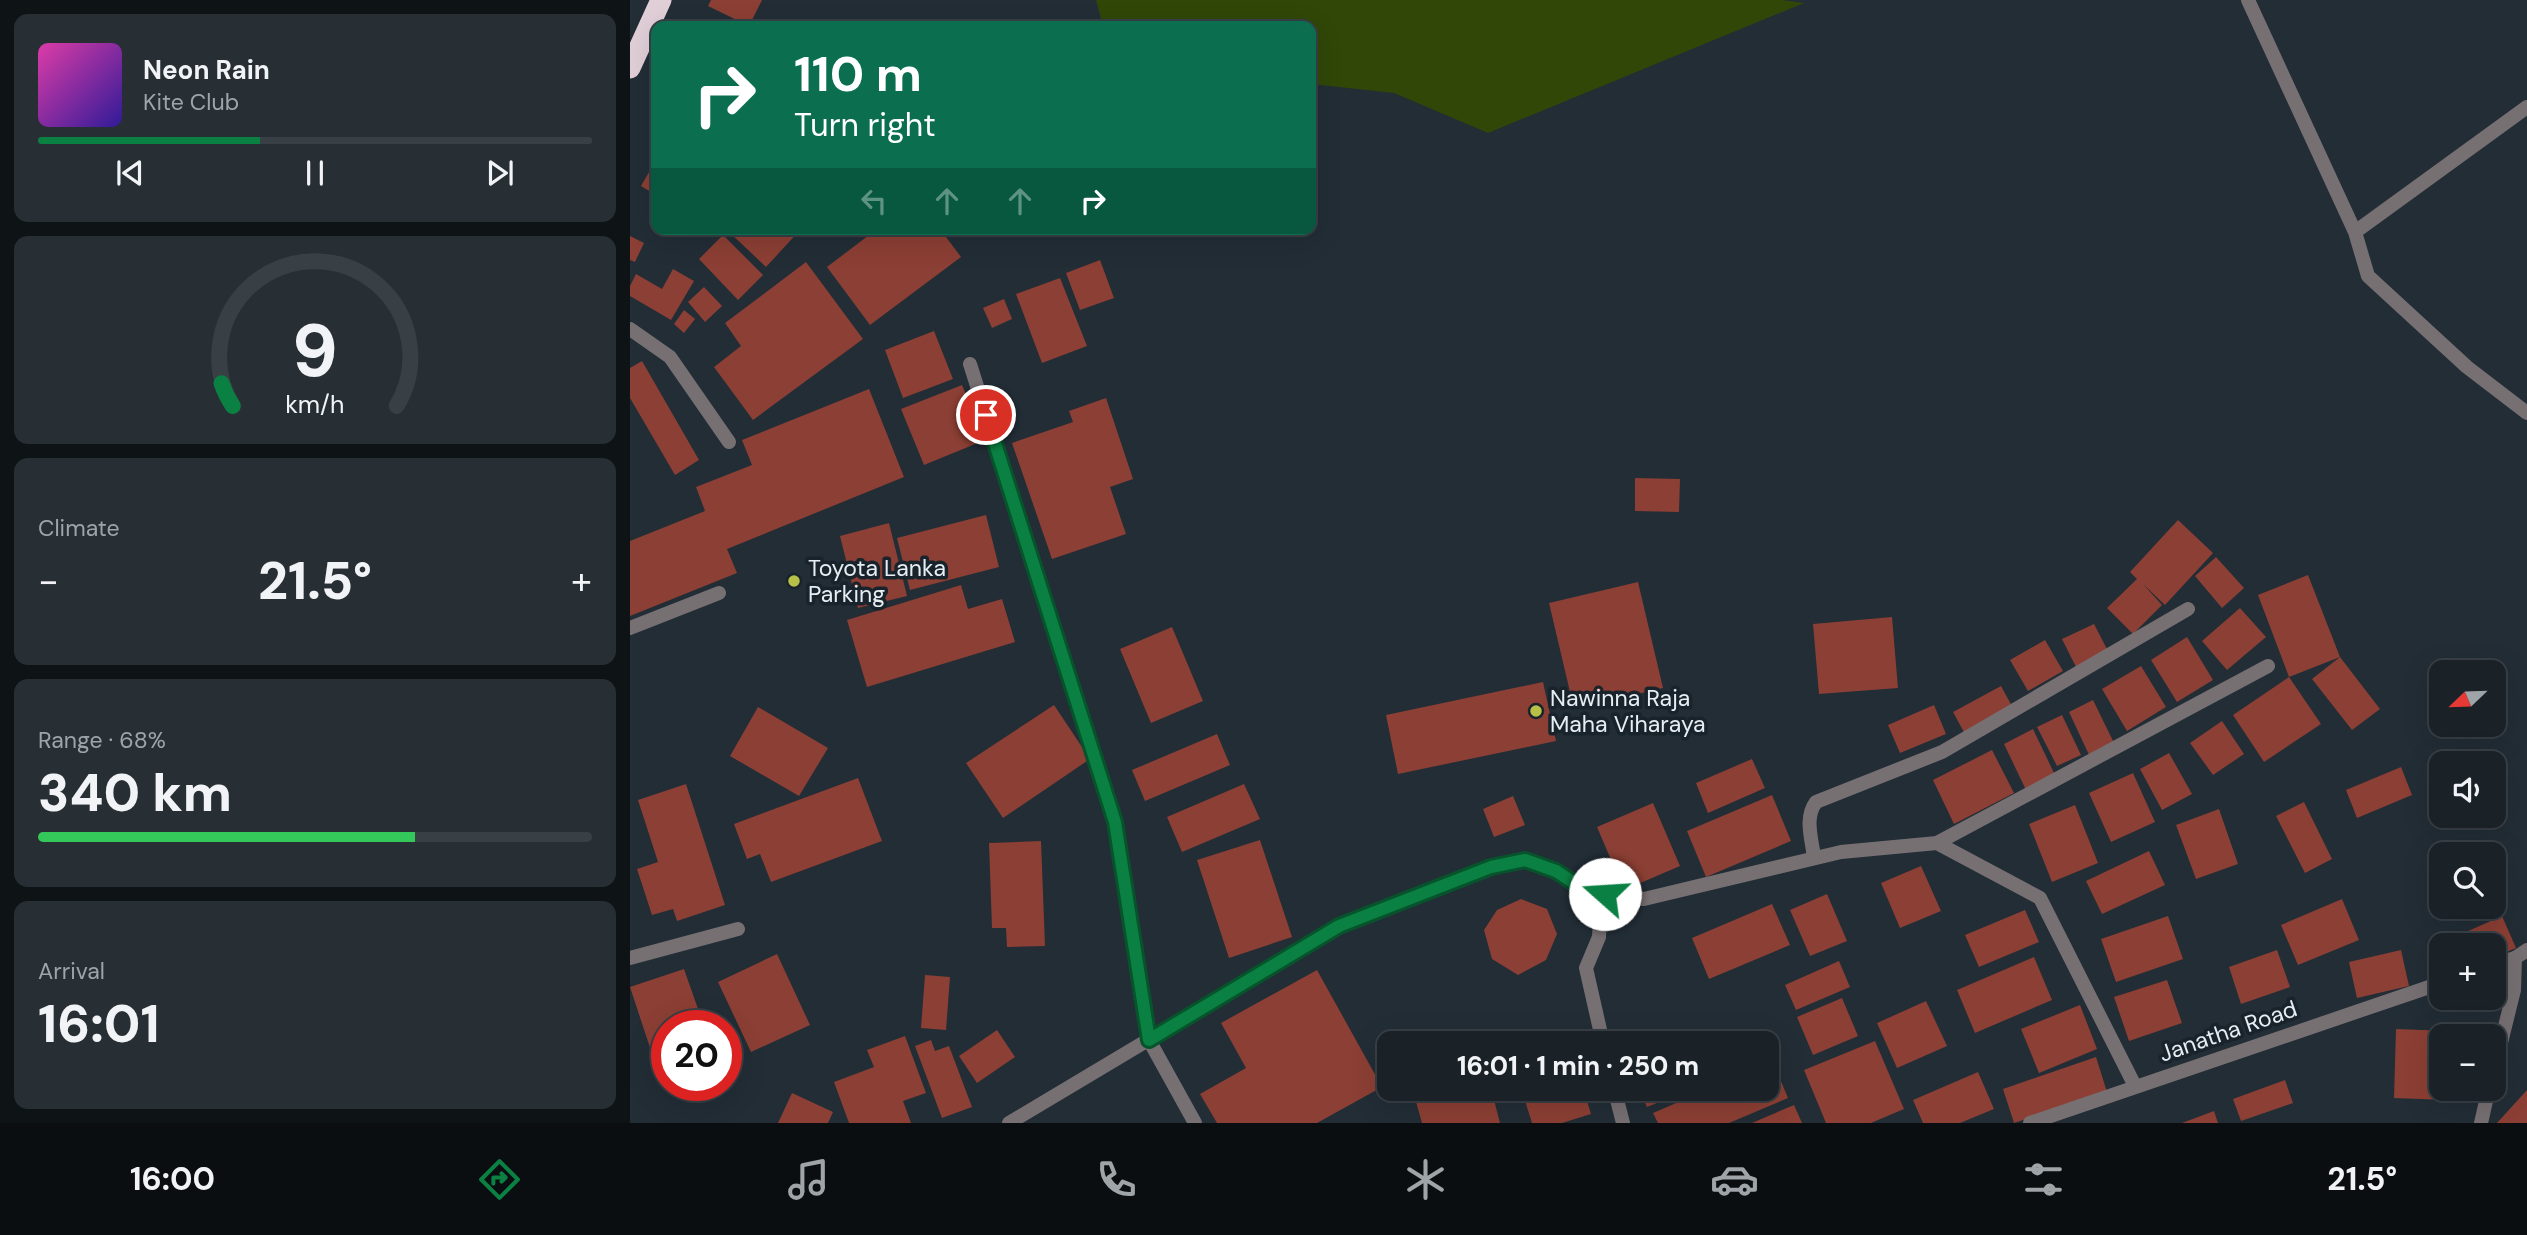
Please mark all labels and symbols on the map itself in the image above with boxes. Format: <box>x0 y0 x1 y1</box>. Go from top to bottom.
pin <box>956 385 1016 445</box>
place label: Toyota Lanka Parking <box>808 553 946 609</box>
marker: Toyota Lanka Parking <box>786 573 802 589</box>
north arrow <box>2429 660 2506 737</box>
place label: Nawinna Raja Maha Viharaya <box>1550 683 1706 739</box>
marker: Nawinna Raja Maha Viharaya <box>1528 703 1544 719</box>
position arrow <box>1568 857 1642 931</box>
street label: Janatha Road <box>2155 993 2301 1069</box>
speed limit sign: 20 <box>651 1010 742 1101</box>

